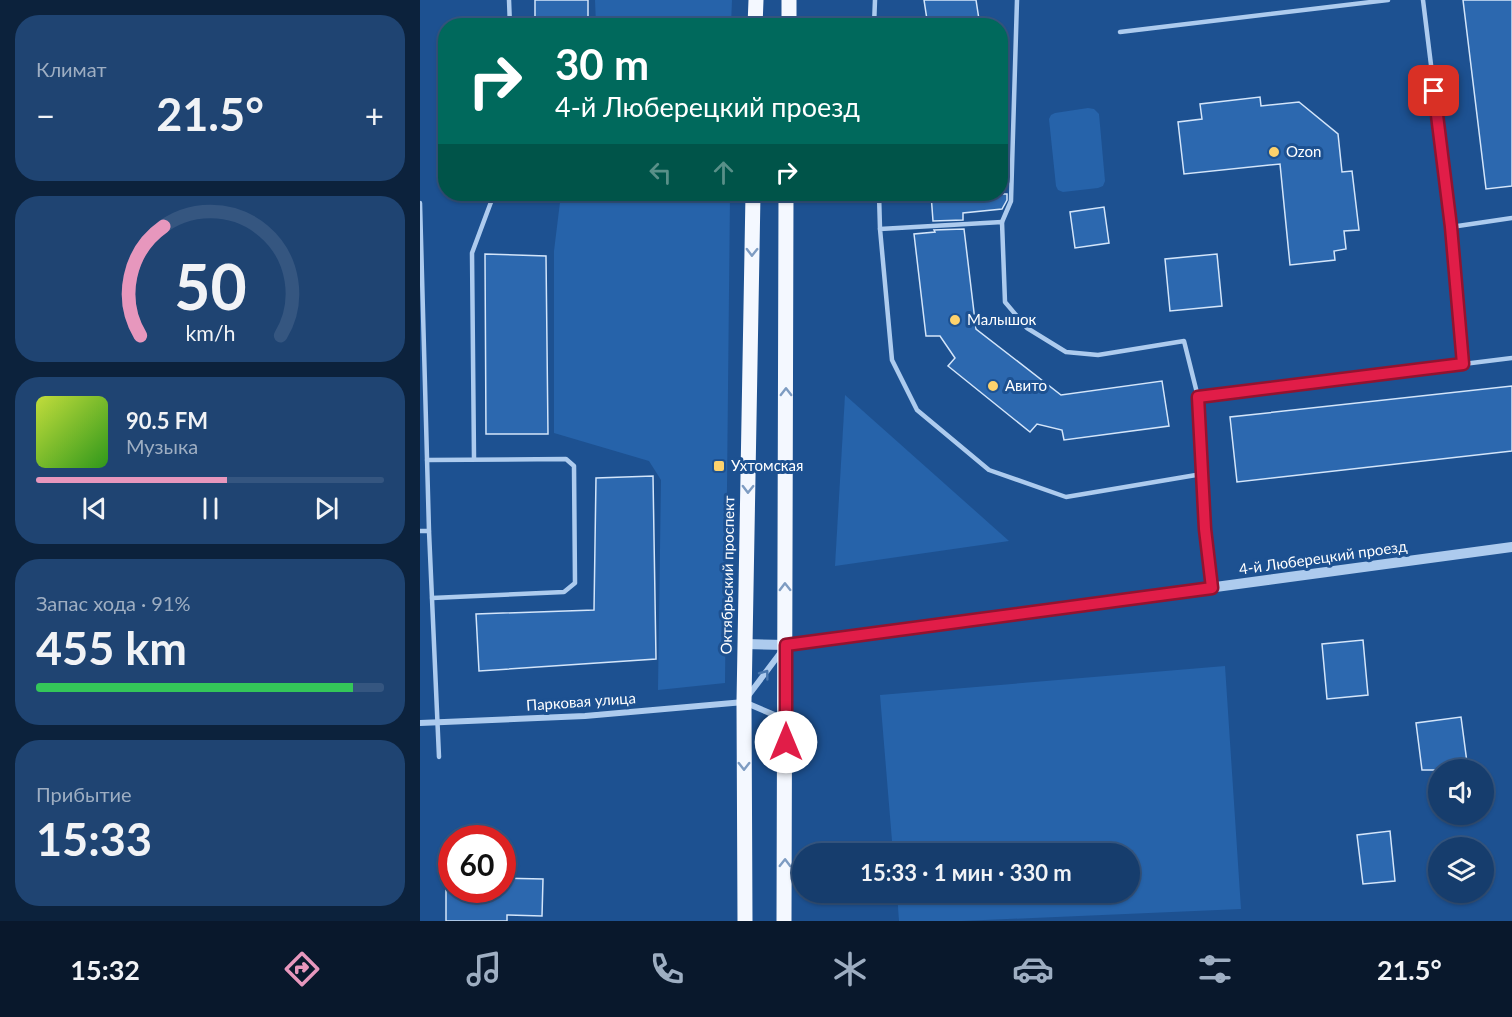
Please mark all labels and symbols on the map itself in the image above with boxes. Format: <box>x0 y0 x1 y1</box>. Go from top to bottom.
pin <box>1408 65 1459 116</box>
place label: Ozon <box>1286 142 1321 160</box>
marker: Ozon <box>1267 145 1281 159</box>
one-way arrow <box>746 247 759 256</box>
place label: Малышок <box>967 310 1037 328</box>
marker: Малышок <box>948 313 962 327</box>
place label: Авито <box>1005 376 1047 394</box>
marker: Авито <box>986 379 1000 393</box>
one-way arrow <box>780 387 792 396</box>
place label: Ухтомская <box>731 456 803 474</box>
marker: Ухтомская <box>712 459 726 473</box>
one-way arrow <box>742 484 754 493</box>
street label: Октябрьский проспект <box>717 495 737 655</box>
street label: 4-й Люберецкий проезд <box>1238 536 1408 578</box>
one-way arrow <box>779 582 791 591</box>
one-way arrow <box>758 669 769 680</box>
street label: Парковая улица <box>526 688 636 714</box>
position arrow <box>754 710 818 774</box>
one-way arrow <box>738 761 750 770</box>
speed limit sign: 60 <box>438 825 516 903</box>
one-way arrow <box>779 858 791 867</box>

